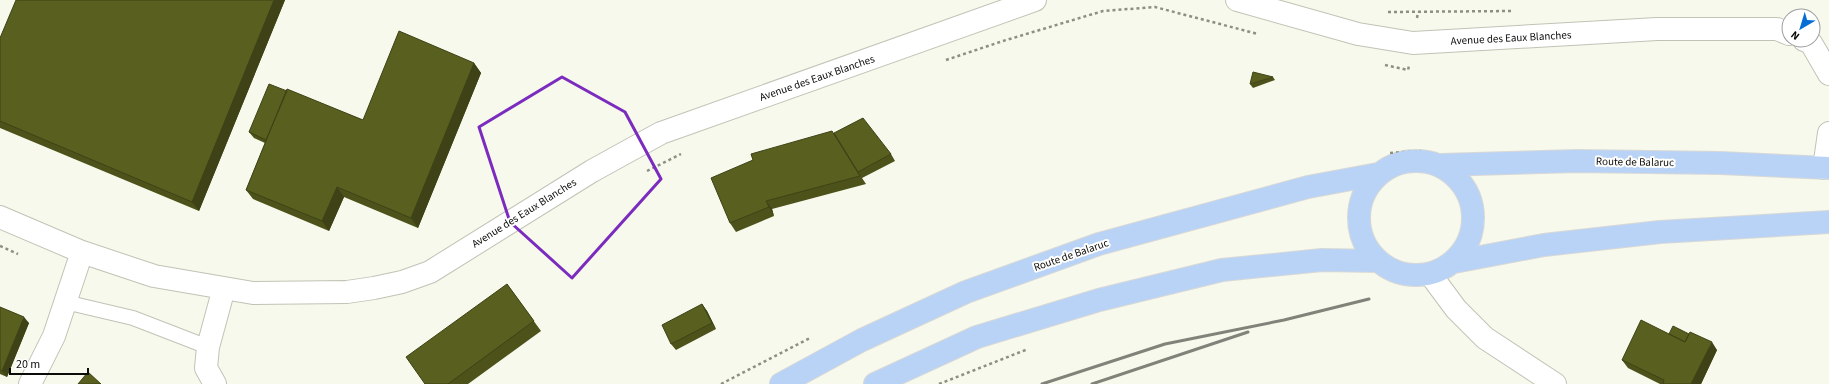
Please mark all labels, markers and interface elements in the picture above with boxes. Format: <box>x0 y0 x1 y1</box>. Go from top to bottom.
north arrow <box>1781 8 1821 48</box>
street label: Avenue des Eaux Blanches <box>1450 27 1572 49</box>
text: N <box>1788 27 1803 44</box>
street label: Avenue des Eaux Blanches <box>757 51 877 105</box>
street label: Route de Balaruc <box>1596 154 1674 170</box>
street label: Avenue des Eaux Blanches <box>469 174 580 251</box>
street label: Route de Balaruc <box>1032 235 1110 275</box>
scale bar <box>10 350 88 376</box>
text: 20 m <box>16 356 40 373</box>

